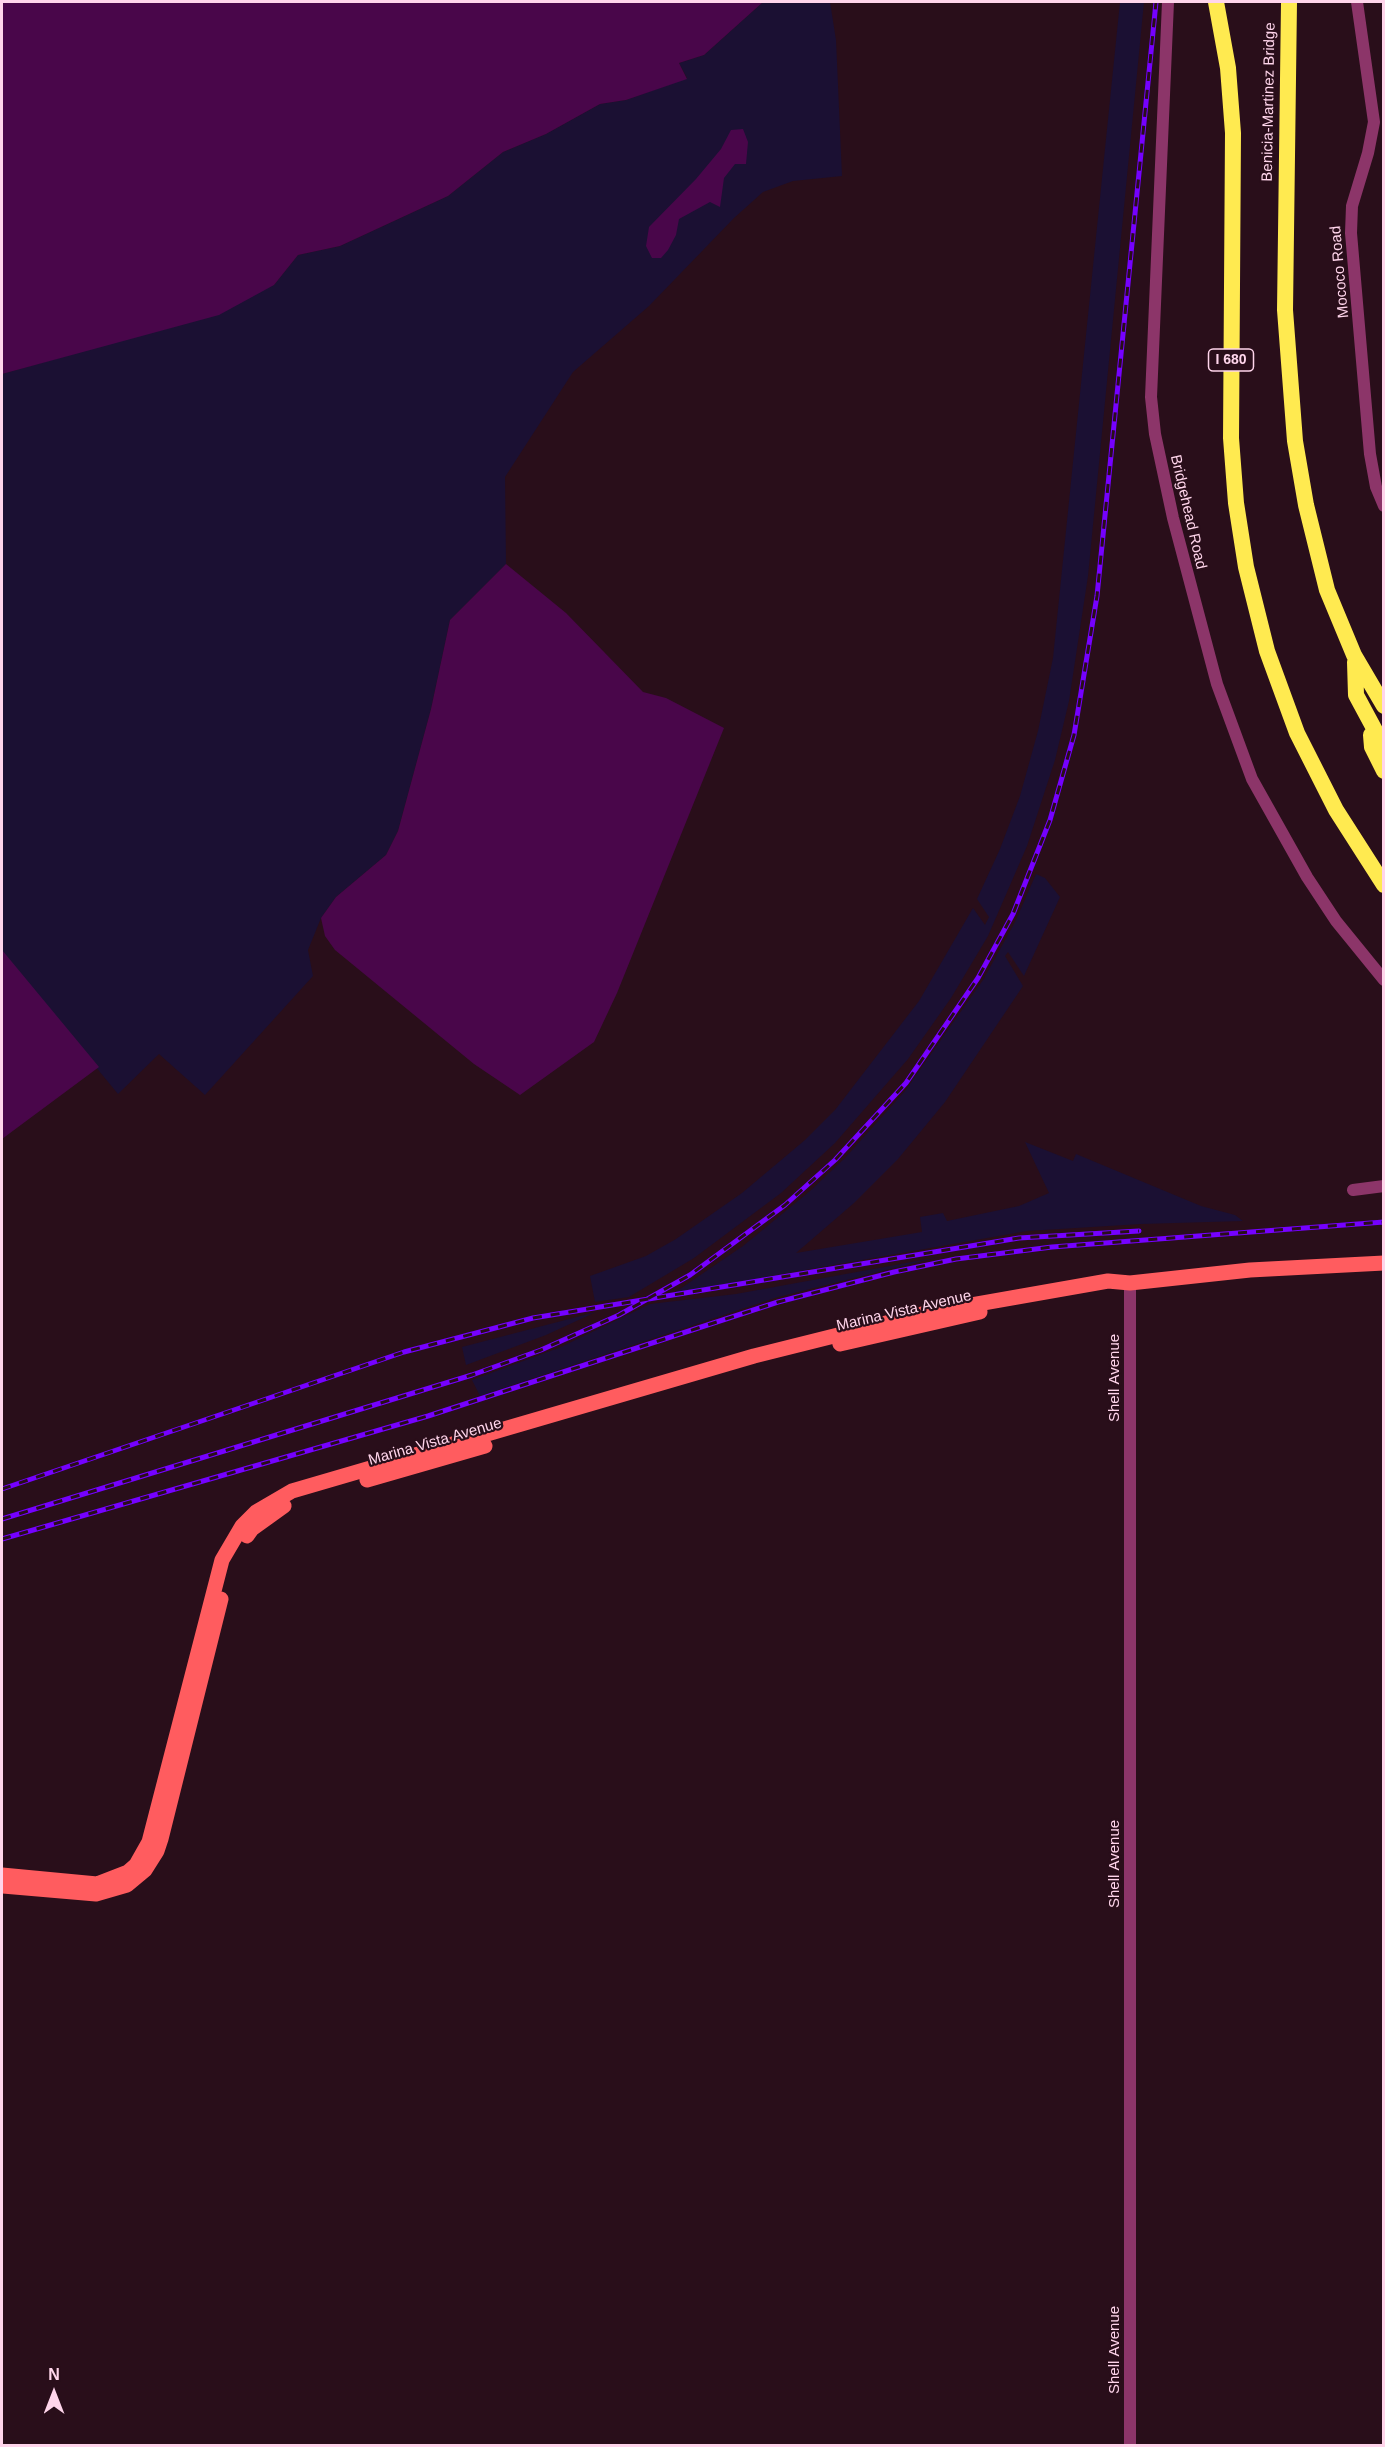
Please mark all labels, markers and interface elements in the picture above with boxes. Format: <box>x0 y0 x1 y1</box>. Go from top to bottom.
street label: Benicia-Martinez Bridge <box>1259 22 1279 182</box>
street label: Mococo Road <box>1327 225 1353 319</box>
road number: I 680 <box>1208 349 1254 371</box>
street label: Bridgehead Road <box>1166 453 1210 571</box>
street label: Marina Vista Avenue <box>835 1287 973 1335</box>
street label: Shell Avenue <box>1106 1334 1124 1422</box>
street label: Marina Vista Avenue <box>366 1414 504 1470</box>
street label: Shell Avenue <box>1106 1820 1124 1908</box>
street label: Shell Avenue <box>1106 2306 1124 2394</box>
north arrow <box>24 2363 84 2423</box>
text: N <box>48 2366 60 2383</box>

